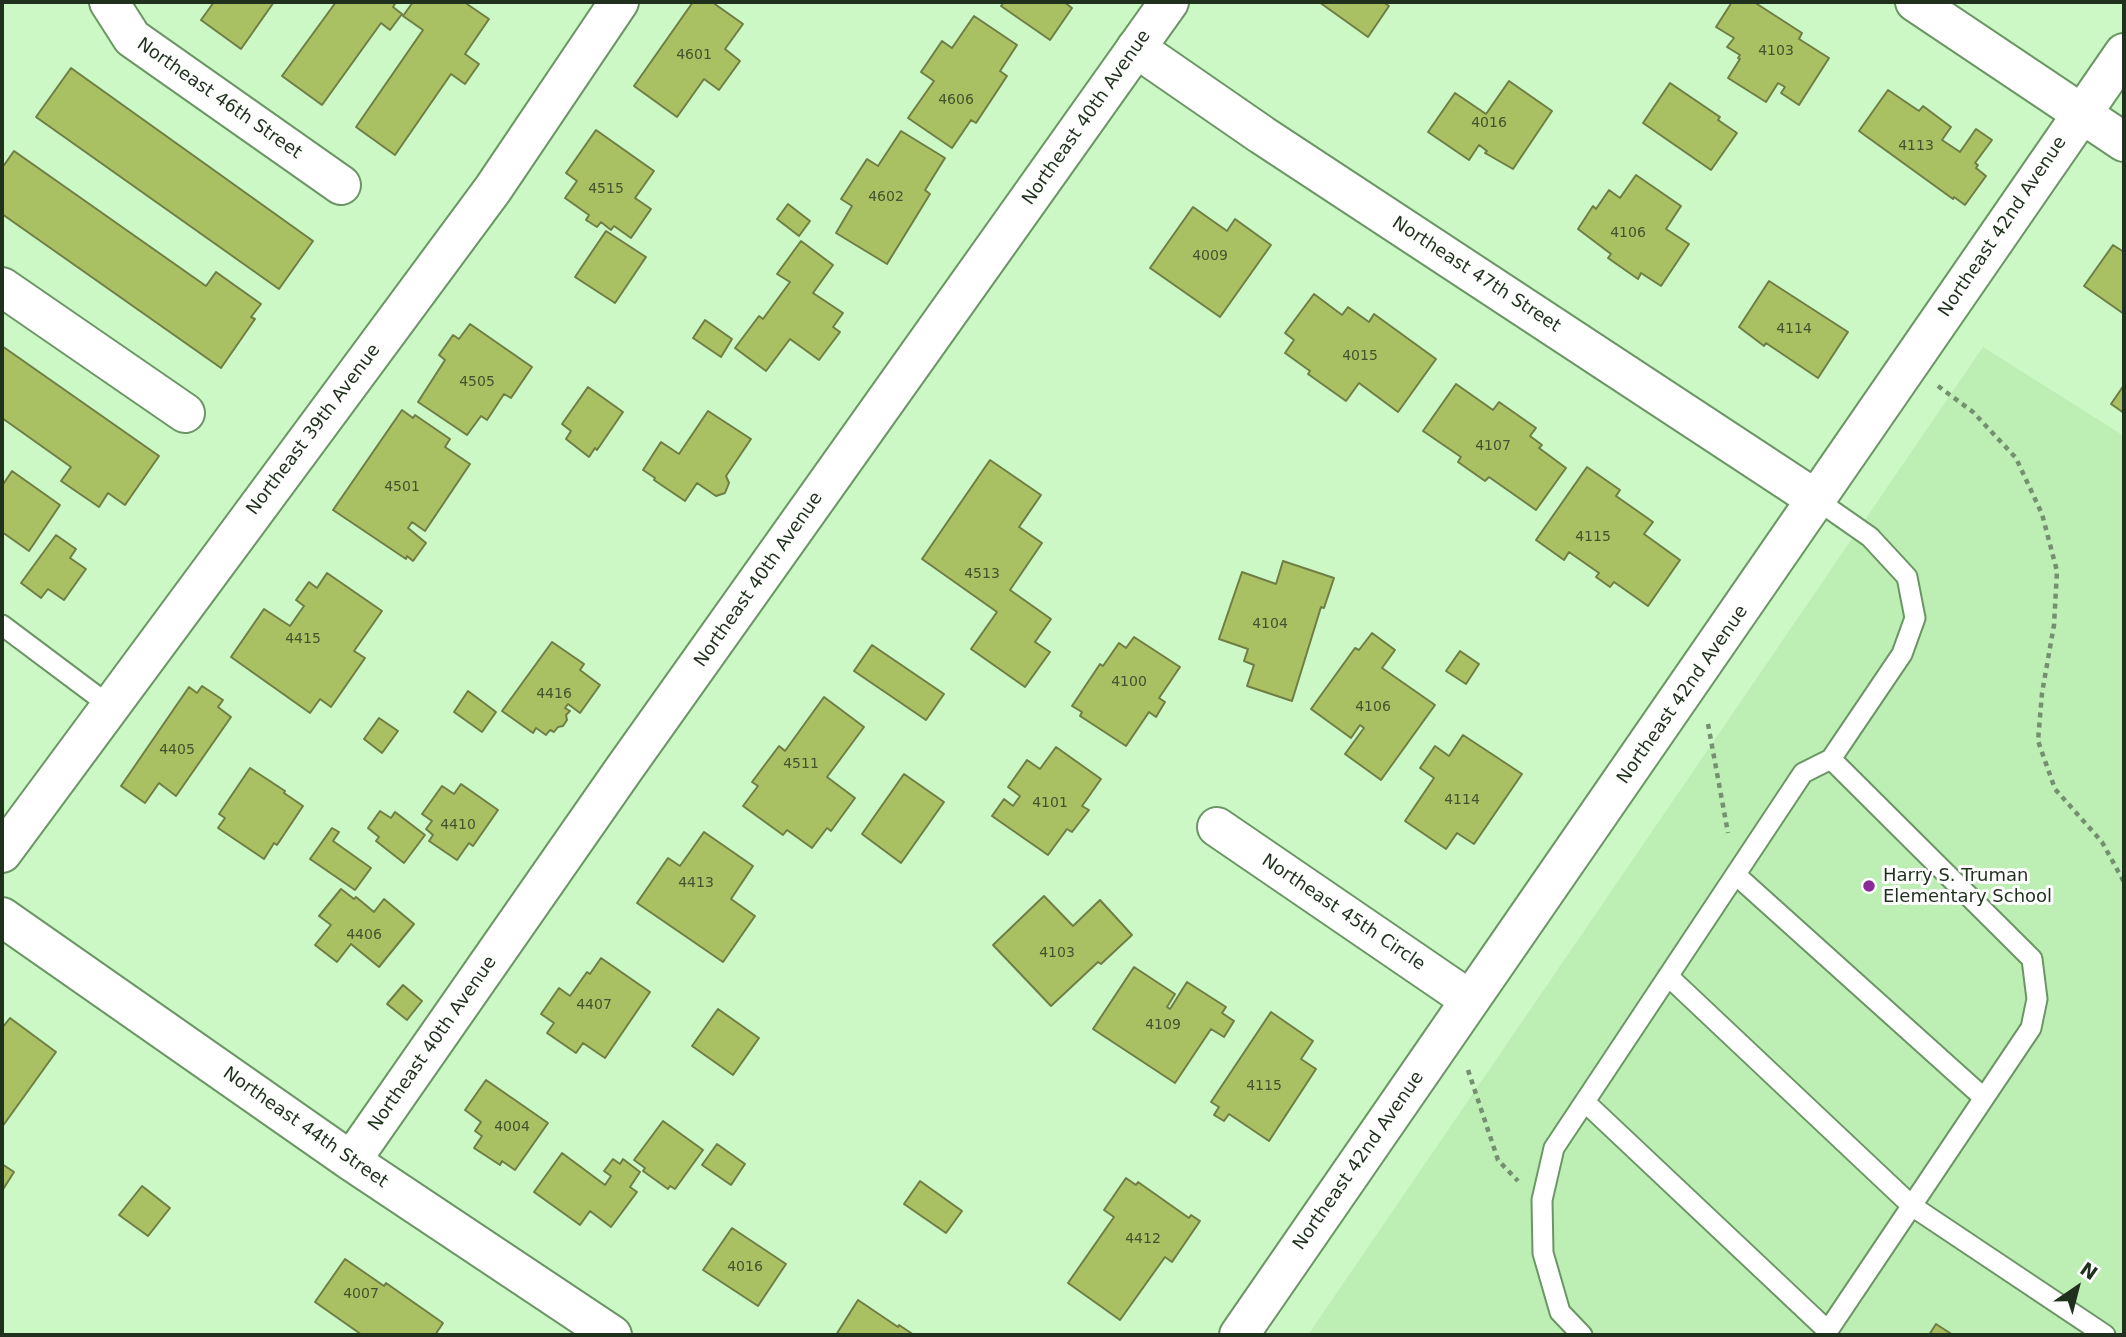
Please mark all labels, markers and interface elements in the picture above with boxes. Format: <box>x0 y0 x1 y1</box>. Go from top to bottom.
street label: Northeast 40th Avenue <box>1018 26 1156 210</box>
street label: Northeast 46th Street <box>132 34 306 164</box>
house number: 4103 <box>1758 43 1794 59</box>
house number: 4601 <box>676 47 712 63</box>
house number: 4606 <box>938 92 974 108</box>
house number: 4016 <box>1471 115 1507 131</box>
street label: Northeast 42nd Avenue <box>1935 133 2071 321</box>
house number: 4113 <box>1898 138 1934 154</box>
house number: 4515 <box>588 181 624 197</box>
house number: 4602 <box>868 189 904 205</box>
street label: Northeast 47th Street <box>1388 212 1564 338</box>
house number: 4106 <box>1610 225 1646 241</box>
house number: 4009 <box>1192 248 1228 264</box>
house number: 4114 <box>1776 321 1812 337</box>
street label: Northeast 39th Avenue <box>243 340 385 520</box>
house number: 4015 <box>1342 348 1378 364</box>
house number: 4505 <box>459 374 495 390</box>
house number: 4107 <box>1475 438 1511 454</box>
house number: 4501 <box>384 479 420 495</box>
street label: Northeast 40th Avenue <box>690 488 828 672</box>
house number: 4115 <box>1575 529 1611 545</box>
house number: 4513 <box>964 566 1000 582</box>
street label: Northeast 42nd Avenue <box>1613 602 1753 788</box>
house number: 4104 <box>1252 616 1288 632</box>
house number: 4415 <box>285 631 321 647</box>
house number: 4100 <box>1111 674 1147 690</box>
house number: 4416 <box>536 686 572 702</box>
house number: 4106 <box>1355 699 1391 715</box>
house number: 4405 <box>159 742 195 758</box>
house number: 4511 <box>783 756 819 772</box>
house number: 4114 <box>1444 792 1480 808</box>
house number: 4101 <box>1032 795 1068 811</box>
house number: 4410 <box>440 817 476 833</box>
street label: Northeast 45th Circle <box>1257 850 1429 976</box>
place label: Harry S. Truman Elementary School <box>1883 865 2052 908</box>
house number: 4413 <box>678 875 714 891</box>
marker: Harry S. Truman Elementary School <box>1861 878 1877 894</box>
house number: 4406 <box>346 927 382 943</box>
house number: 4103 <box>1039 945 1075 961</box>
street label: Northeast 40th Avenue <box>364 952 502 1136</box>
house number: 4407 <box>576 997 612 1013</box>
house number: 4109 <box>1145 1017 1181 1033</box>
street label: Northeast 44th Street <box>218 1063 392 1193</box>
street label: Northeast 42nd Avenue <box>1289 1068 1429 1254</box>
house number: 4115 <box>1246 1078 1282 1094</box>
house number: 4004 <box>494 1119 530 1135</box>
house number: 4412 <box>1125 1231 1161 1247</box>
north arrow <box>2042 1253 2112 1323</box>
text: N <box>2076 1257 2102 1284</box>
house number: 4016 <box>727 1259 763 1275</box>
house number: 4007 <box>343 1286 379 1302</box>

